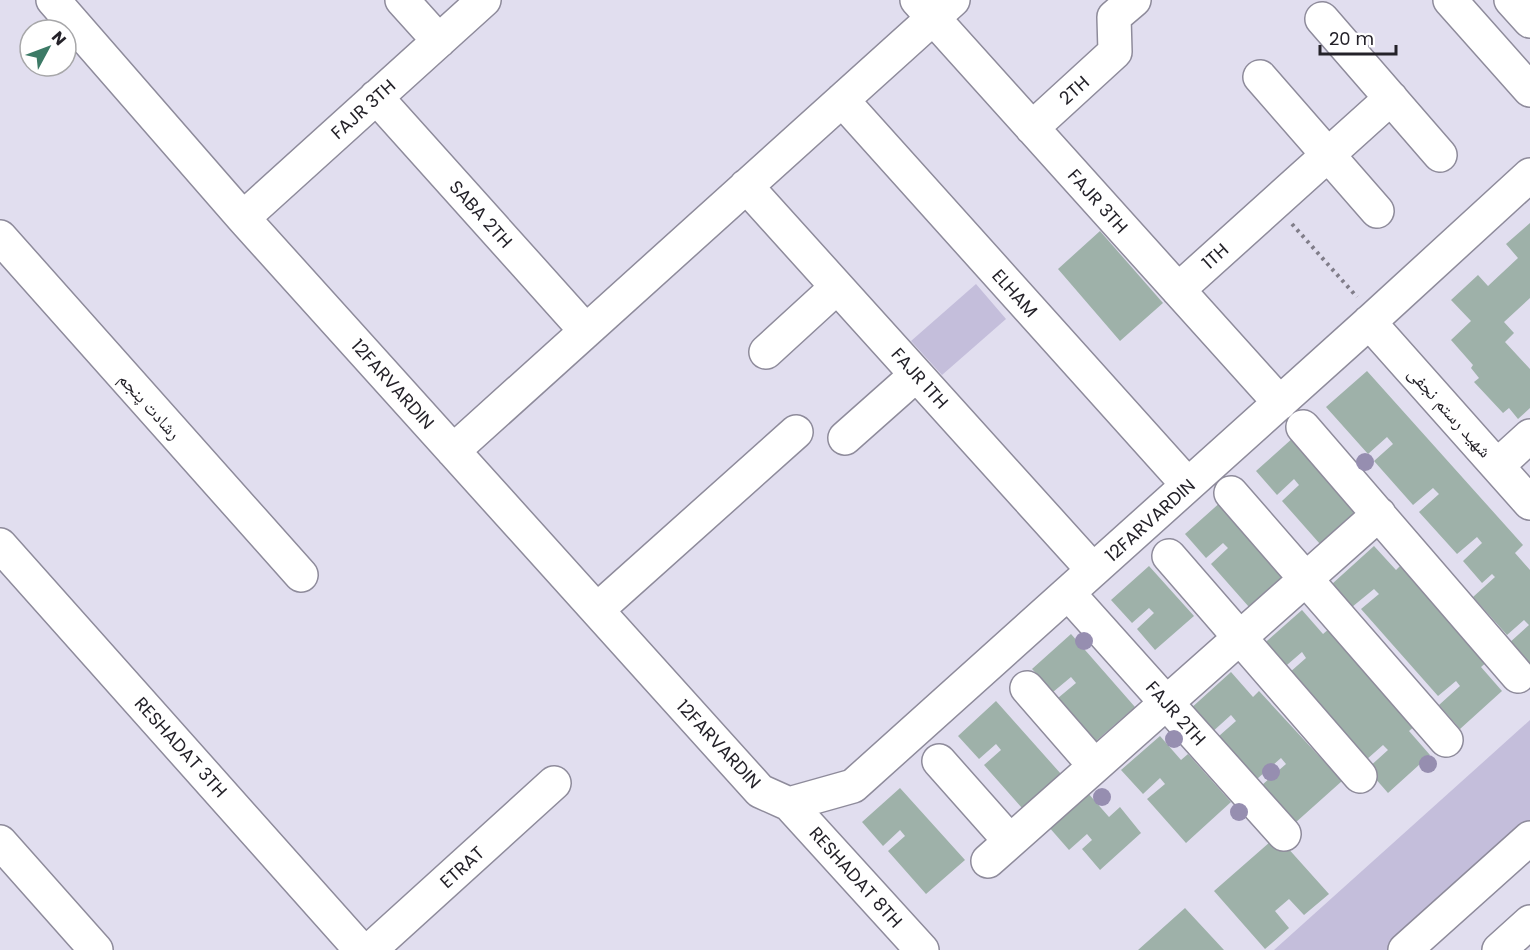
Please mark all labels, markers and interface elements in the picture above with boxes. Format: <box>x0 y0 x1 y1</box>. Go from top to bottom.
north arrow <box>18 18 78 78</box>
scale bar <box>1320 18 1396 56</box>
text: N <box>46 26 72 51</box>
text: 20 m <box>1329 26 1374 51</box>
street label: 2TH <box>1054 70 1094 110</box>
street label: FAJR 3TH <box>325 73 401 145</box>
street label: FAJR 3TH <box>1062 163 1134 239</box>
street label: SABA 2TH <box>444 175 518 253</box>
street label: 1TH <box>1196 237 1234 275</box>
street label: ELHAM <box>987 263 1043 323</box>
street label: 12FARVARDIN <box>346 334 440 434</box>
street label: FAJR 1TH <box>886 342 954 414</box>
street label: شهید رستم نجفی <box>1402 361 1498 463</box>
street label: رشادت پنجم <box>113 367 187 445</box>
street label: 12FARVARDIN <box>1100 473 1200 567</box>
street label: FAJR 2TH <box>1140 675 1212 751</box>
street label: RESHADAT 3TH <box>129 691 233 803</box>
street label: 12FARVARDIN <box>671 694 767 794</box>
street label: RESHADAT 8TH <box>804 821 908 933</box>
street label: ETRAT <box>434 840 490 894</box>

